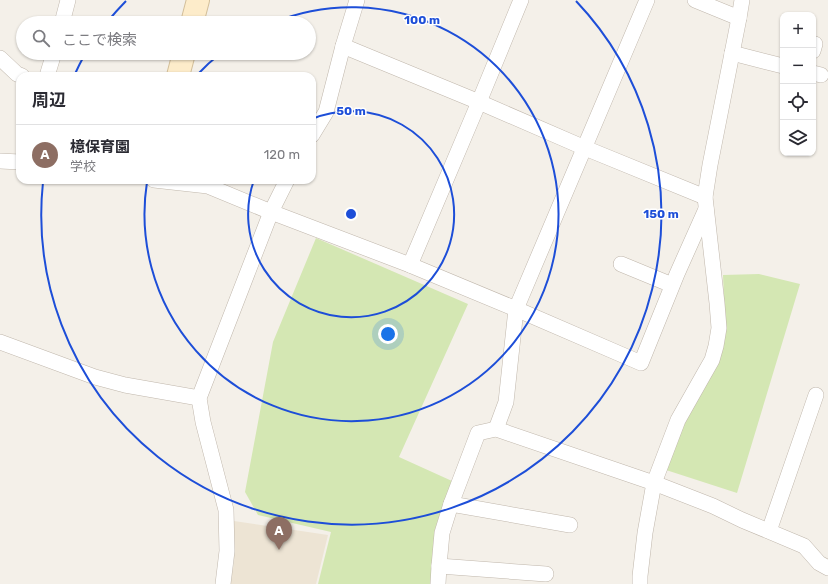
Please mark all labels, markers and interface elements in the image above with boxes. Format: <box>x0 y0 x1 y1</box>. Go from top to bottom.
map controls <box>780 12 816 156</box>
button: + <box>780 12 816 48</box>
text: 100 m <box>404 13 440 27</box>
search box <box>16 16 316 60</box>
icon: search <box>30 27 52 49</box>
text: ここで検索 <box>62 31 137 49</box>
button: − <box>780 48 816 84</box>
button: locate <box>780 84 816 120</box>
text: 周辺 <box>32 90 66 110</box>
text: 50 m <box>336 104 366 118</box>
button: layers <box>780 120 816 156</box>
text: 檍保育園 <box>70 138 130 156</box>
text: A <box>40 147 50 162</box>
text: 120 m <box>264 147 300 162</box>
text: 学校 <box>70 159 96 174</box>
centre of rings <box>344 207 358 221</box>
text: 150 m <box>643 207 679 221</box>
your location <box>378 324 398 344</box>
pin: A <box>266 517 292 550</box>

